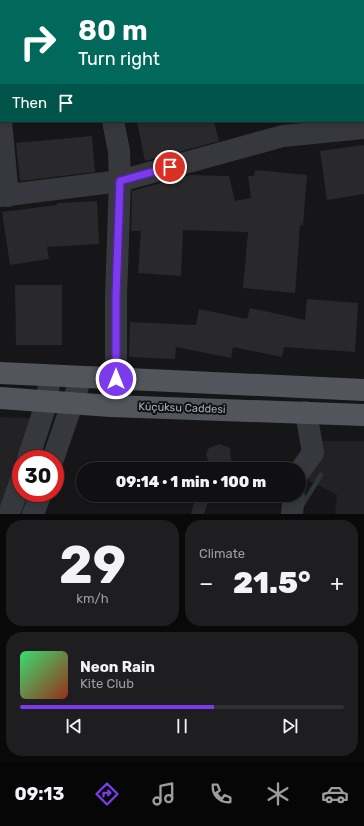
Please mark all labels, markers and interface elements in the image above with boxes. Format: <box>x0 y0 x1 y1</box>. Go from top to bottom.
text: 80 m <box>78 14 148 47</box>
icon: right <box>12 16 64 68</box>
text: Turn right <box>78 48 160 70</box>
icon: arrive <box>55 92 77 114</box>
text: Then <box>12 94 47 112</box>
pin <box>153 150 187 184</box>
icon: arrive <box>159 156 181 178</box>
position arrow <box>95 358 137 400</box>
street label: Küçüksu Caddesi <box>138 400 226 416</box>
speed limit sign: 30 <box>12 450 64 502</box>
text: 09:14 · 1 min · 100 m <box>116 473 266 491</box>
text: 29 <box>59 534 126 596</box>
text: Climate <box>199 546 245 561</box>
text: 21.5° <box>233 565 311 601</box>
text: − <box>199 570 213 597</box>
text: + <box>330 570 344 597</box>
text: km/h <box>76 591 109 606</box>
text: Neon Rain <box>80 658 155 676</box>
text: Kite Club <box>80 676 134 691</box>
icon: previous <box>63 715 85 737</box>
icon: pause <box>171 715 193 737</box>
icon: next <box>279 715 301 737</box>
icon: directions <box>93 780 121 808</box>
icon: music <box>150 780 178 808</box>
icon: phone <box>207 780 235 808</box>
icon: climate <box>264 780 292 808</box>
icon: car <box>321 780 349 808</box>
text: 09:13 <box>15 783 64 805</box>

